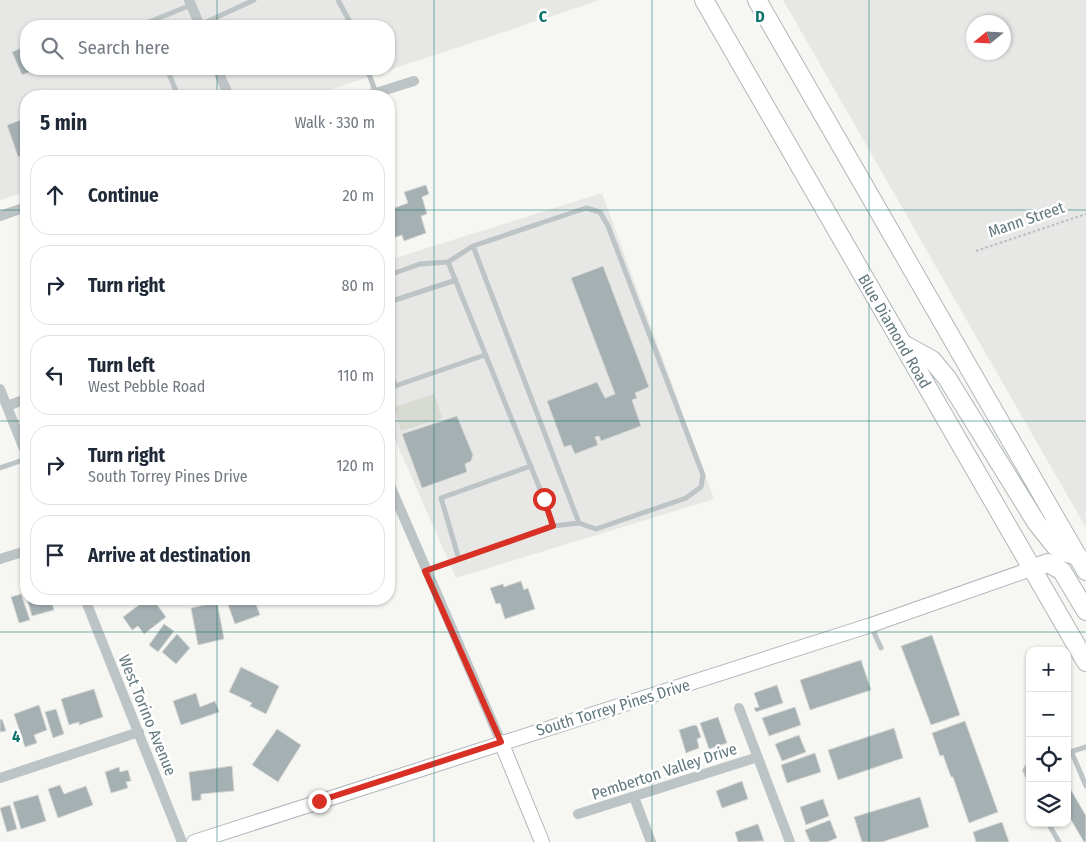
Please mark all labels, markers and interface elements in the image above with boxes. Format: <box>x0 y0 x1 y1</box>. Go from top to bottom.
text: C <box>539 7 548 26</box>
text: D <box>755 7 765 26</box>
north arrow <box>966 15 1011 60</box>
search box <box>20 20 395 75</box>
icon: search <box>38 34 66 62</box>
text: Search here <box>78 36 170 59</box>
text: 5 min <box>40 110 87 136</box>
text: Walk · 330 m <box>294 113 375 132</box>
icon: ahead <box>41 181 69 209</box>
text: Continue <box>88 184 159 207</box>
text: 20 m <box>343 186 374 205</box>
street label: Mann Street <box>986 197 1067 241</box>
icon: right <box>41 271 69 299</box>
street label: Blue Diamond Road <box>854 271 935 392</box>
text: Turn right <box>88 274 165 297</box>
text: 80 m <box>342 276 374 295</box>
text: Turn left <box>88 354 155 377</box>
icon: left <box>41 361 69 389</box>
text: 110 m <box>337 366 374 385</box>
text: West Pebble Road <box>88 377 205 396</box>
text: Turn right <box>88 444 165 467</box>
icon: right <box>41 451 69 479</box>
text: 120 m <box>336 456 374 475</box>
text: South Torrey Pines Drive <box>88 467 248 486</box>
route start <box>533 488 556 511</box>
icon: arrive <box>41 541 69 569</box>
text: Arrive at destination <box>88 544 251 567</box>
map controls <box>1026 647 1071 827</box>
button: + <box>1026 647 1071 692</box>
street label: West Torino Avenue <box>115 652 181 779</box>
street label: South Torrey Pines Drive <box>534 675 692 740</box>
button: − <box>1026 692 1071 737</box>
text: 4 <box>12 727 20 746</box>
button: locate <box>1026 737 1071 782</box>
street label: Pemberton Valley Drive <box>589 739 739 804</box>
button: layers <box>1026 782 1071 827</box>
route end <box>308 790 331 813</box>

